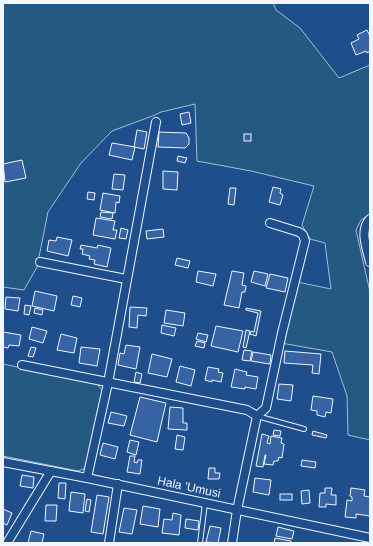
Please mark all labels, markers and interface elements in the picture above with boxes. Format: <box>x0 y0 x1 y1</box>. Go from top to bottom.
street label: Hala 'Umusi <box>156 473 222 501</box>

